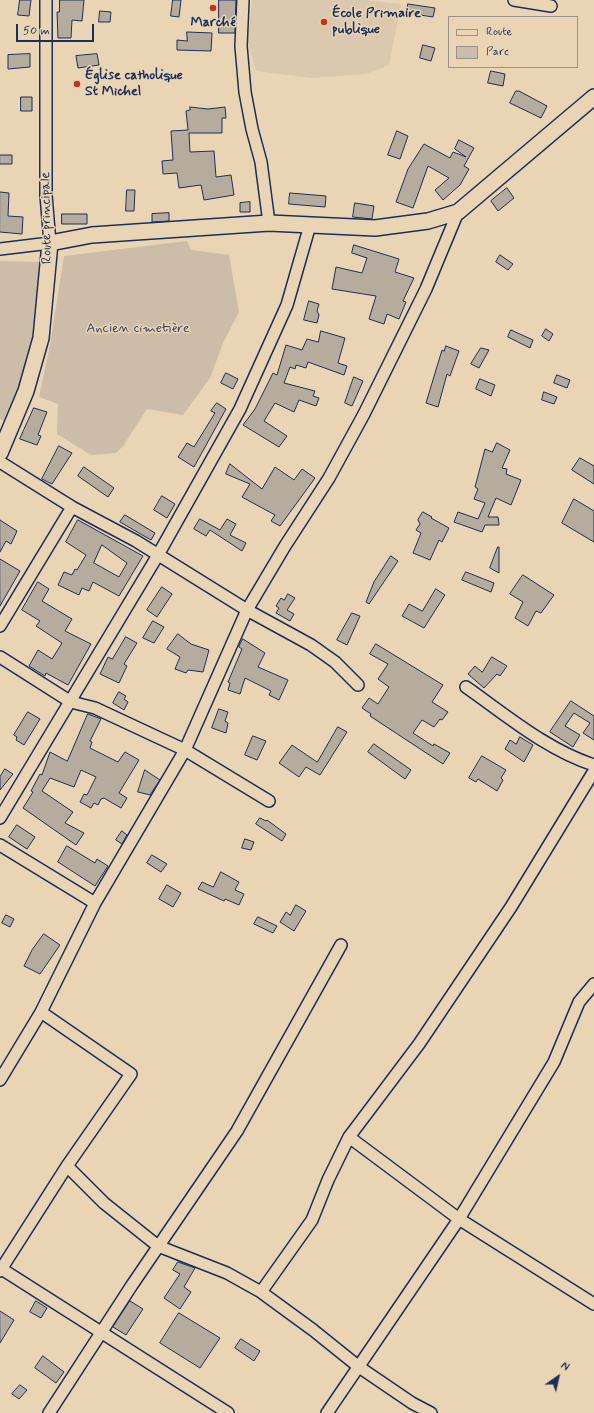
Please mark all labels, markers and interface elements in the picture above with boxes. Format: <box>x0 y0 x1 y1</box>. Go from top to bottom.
marker: Marché <box>208 3 218 13</box>
place label: École Primaire publique <box>332 6 421 38</box>
place label: Marché <box>190 15 236 31</box>
scale bar <box>18 16 96 42</box>
legend <box>448 16 578 68</box>
marker: École Primaire publique <box>319 17 329 27</box>
text: 50 m <box>23 23 50 39</box>
text: Route <box>486 24 512 40</box>
text: Parc <box>486 44 509 60</box>
place label: Église catholique St Michel <box>85 68 183 100</box>
marker: Église catholique St Michel <box>72 79 82 89</box>
street label: Route principale <box>38 172 56 264</box>
park label: Ancien cimetière <box>86 321 190 337</box>
north arrow <box>538 1357 578 1397</box>
text: N <box>558 1359 572 1375</box>

